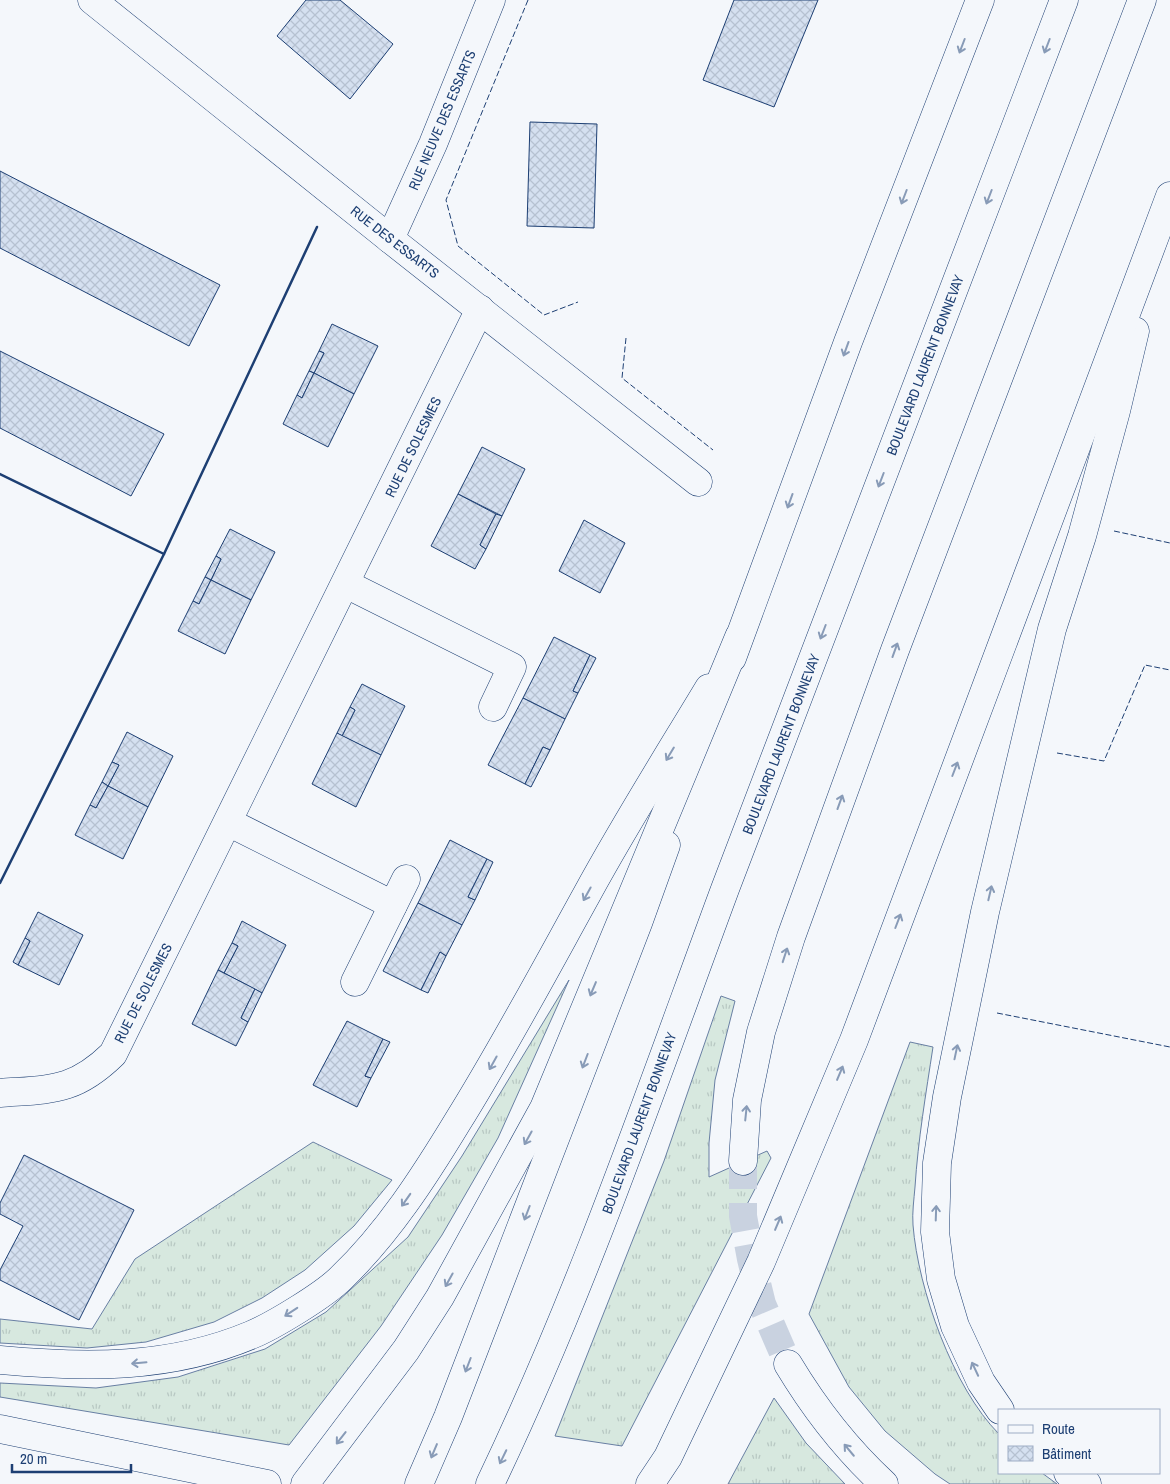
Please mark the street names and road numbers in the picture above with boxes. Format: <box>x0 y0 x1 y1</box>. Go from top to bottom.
street label: RUE NEUVE DES ESSARTS <box>404 47 480 193</box>
street label: RUE DES ESSARTS <box>347 202 443 282</box>
street label: BOULEVARD LAURENT BONNEVAY <box>882 272 968 458</box>
street label: RUE DE SOLESMES <box>381 393 445 500</box>
street label: BOULEVARD LAURENT BONNEVAY <box>738 651 824 837</box>
street label: RUE DE SOLESMES <box>110 940 176 1046</box>
street label: BOULEVARD LAURENT BONNEVAY <box>598 1029 680 1216</box>

